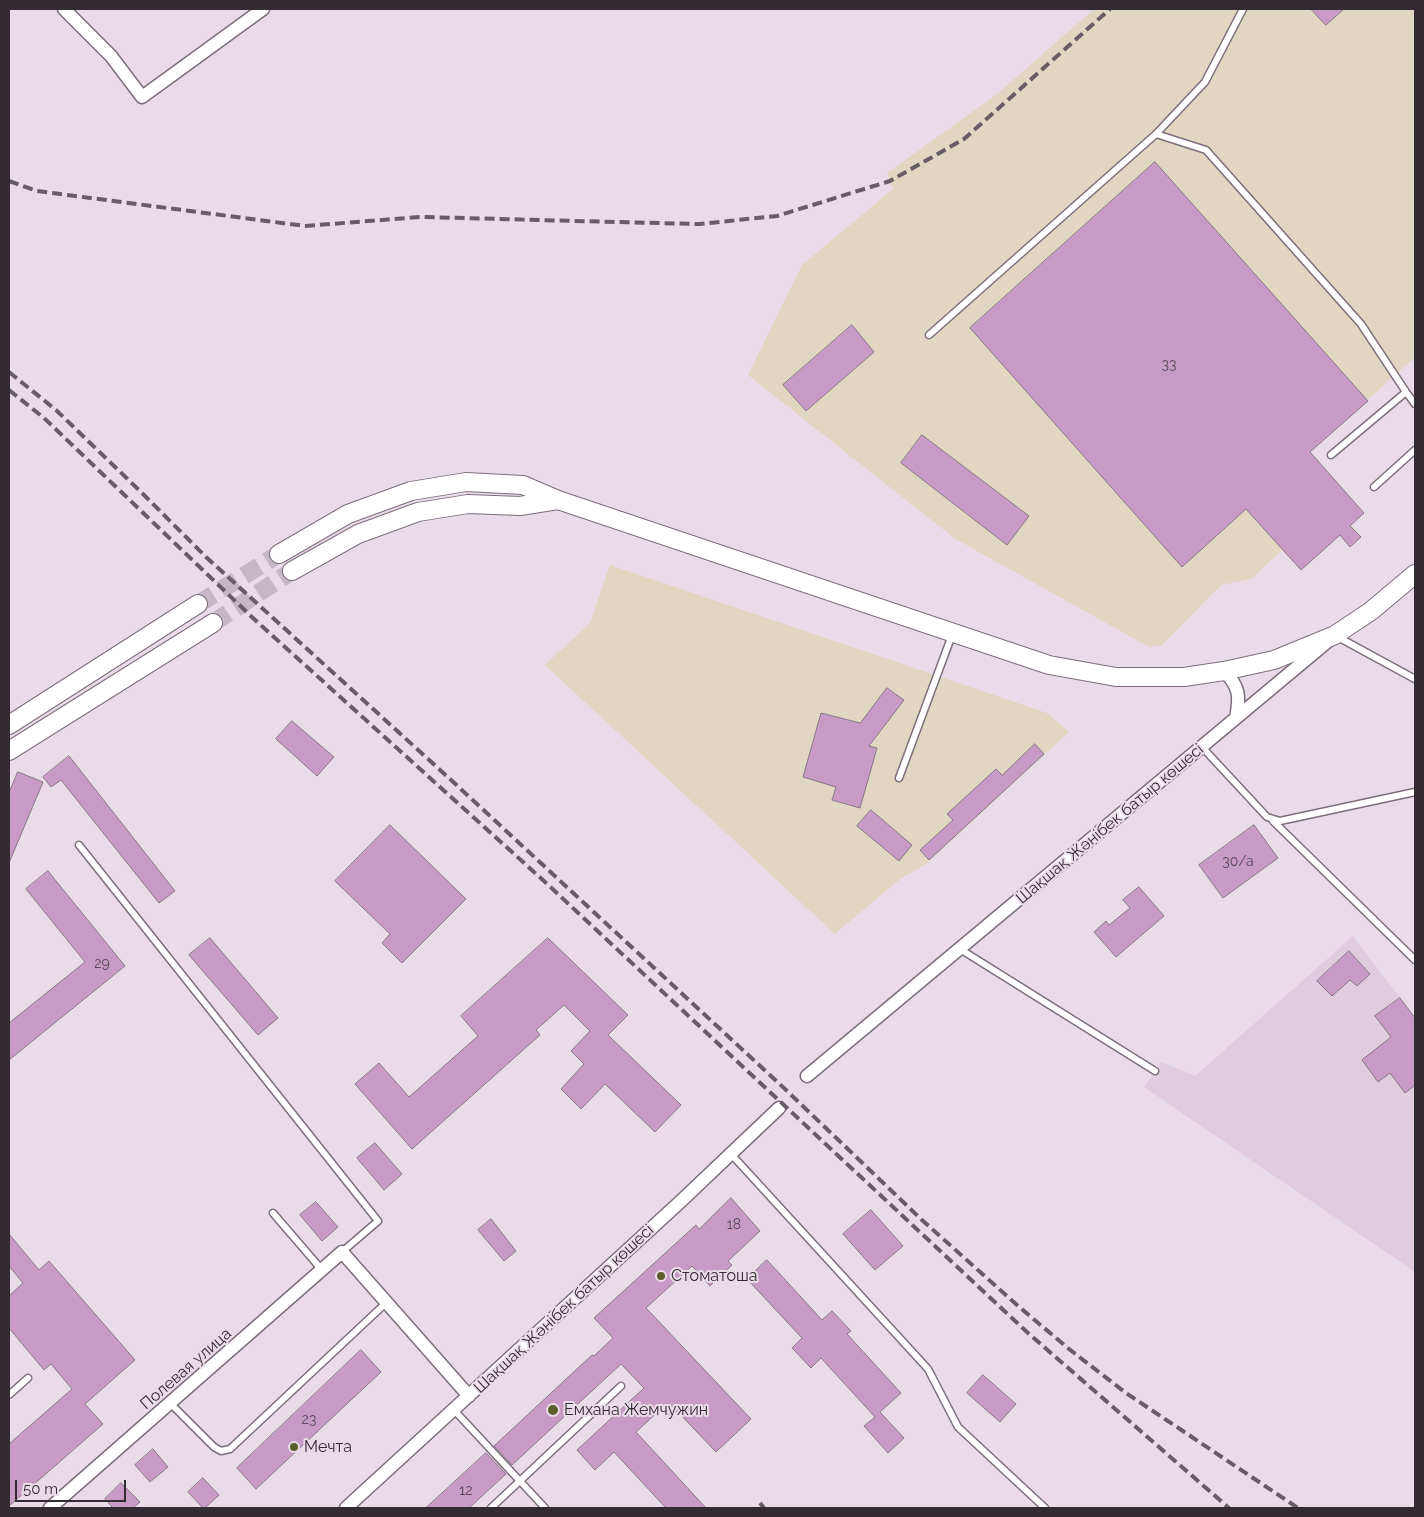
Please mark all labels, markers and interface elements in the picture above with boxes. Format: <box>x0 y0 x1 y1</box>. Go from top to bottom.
house number: 33 <box>1162 357 1176 373</box>
street label: Шақшақ Жәнібек батыр көшесі <box>1012 740 1208 908</box>
house number: 30/а <box>1222 854 1254 870</box>
house number: 29 <box>94 956 110 972</box>
house number: 18 <box>727 1217 741 1233</box>
street label: Шақшақ Жәнібек батыр көшесі <box>470 1221 658 1397</box>
place label: Стоматоша <box>671 1266 758 1286</box>
marker: Стоматоша <box>655 1270 667 1282</box>
street label: Полевая улица <box>137 1324 235 1414</box>
place label: Емхана Жемчужин <box>564 1400 708 1420</box>
marker: Емхана Жемчужин <box>546 1403 560 1417</box>
house number: 23 <box>302 1412 316 1428</box>
place label: Мечта <box>304 1437 352 1457</box>
marker: Мечта <box>288 1441 300 1453</box>
scale bar <box>18 1470 129 1502</box>
text: 50 m <box>23 1480 58 1498</box>
house number: 12 <box>459 1483 473 1499</box>

